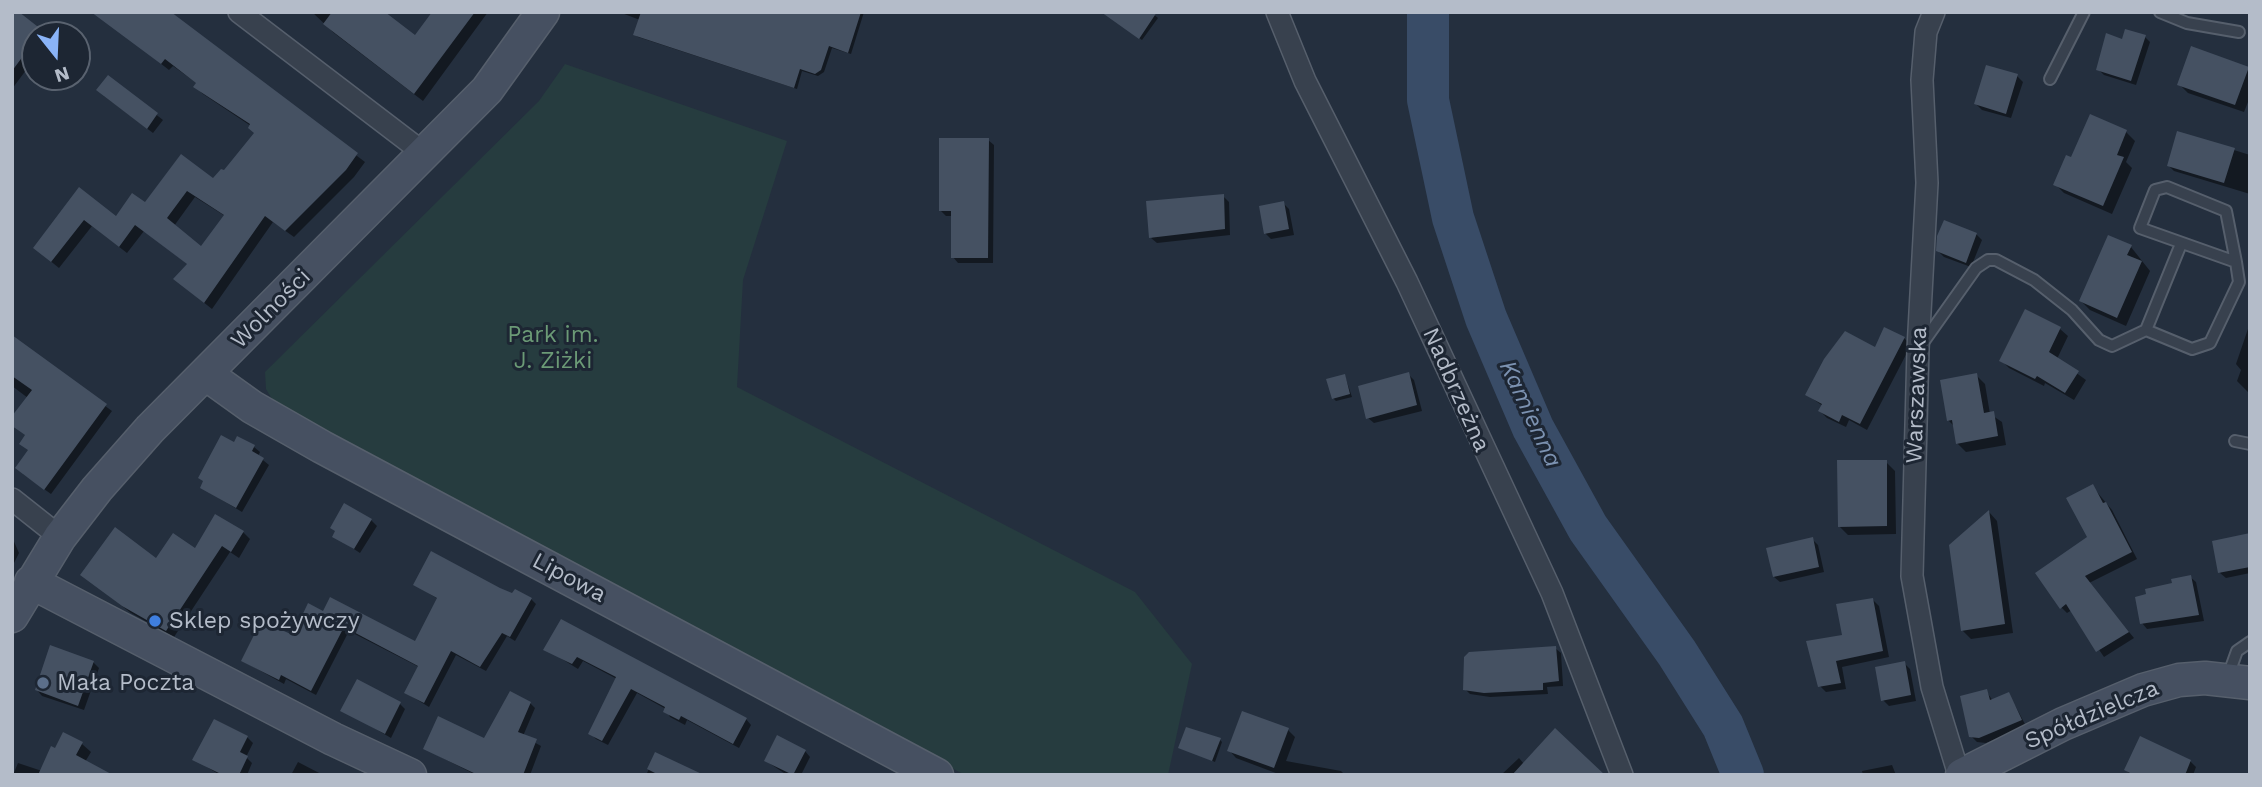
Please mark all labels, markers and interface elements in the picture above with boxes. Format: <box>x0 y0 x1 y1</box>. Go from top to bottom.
north arrow <box>21 21 91 91</box>
text: N <box>52 61 72 88</box>
street label: Wolności <box>225 263 317 355</box>
park label: Park im. J. Ziżki <box>507 321 599 375</box>
street label: Nadbrzeżna <box>1416 324 1496 456</box>
street label: Warszawska <box>1901 326 1933 464</box>
water label: Kamienna <box>1493 356 1567 472</box>
street label: Lipowa <box>527 547 611 609</box>
place label: Sklep spożywczy <box>169 607 360 635</box>
marker: Sklep spożywczy <box>147 613 163 629</box>
place label: Mała Poczta <box>57 669 194 697</box>
street label: Spółdzielcza <box>2021 674 2163 756</box>
marker: Mała Poczta <box>35 675 51 691</box>

